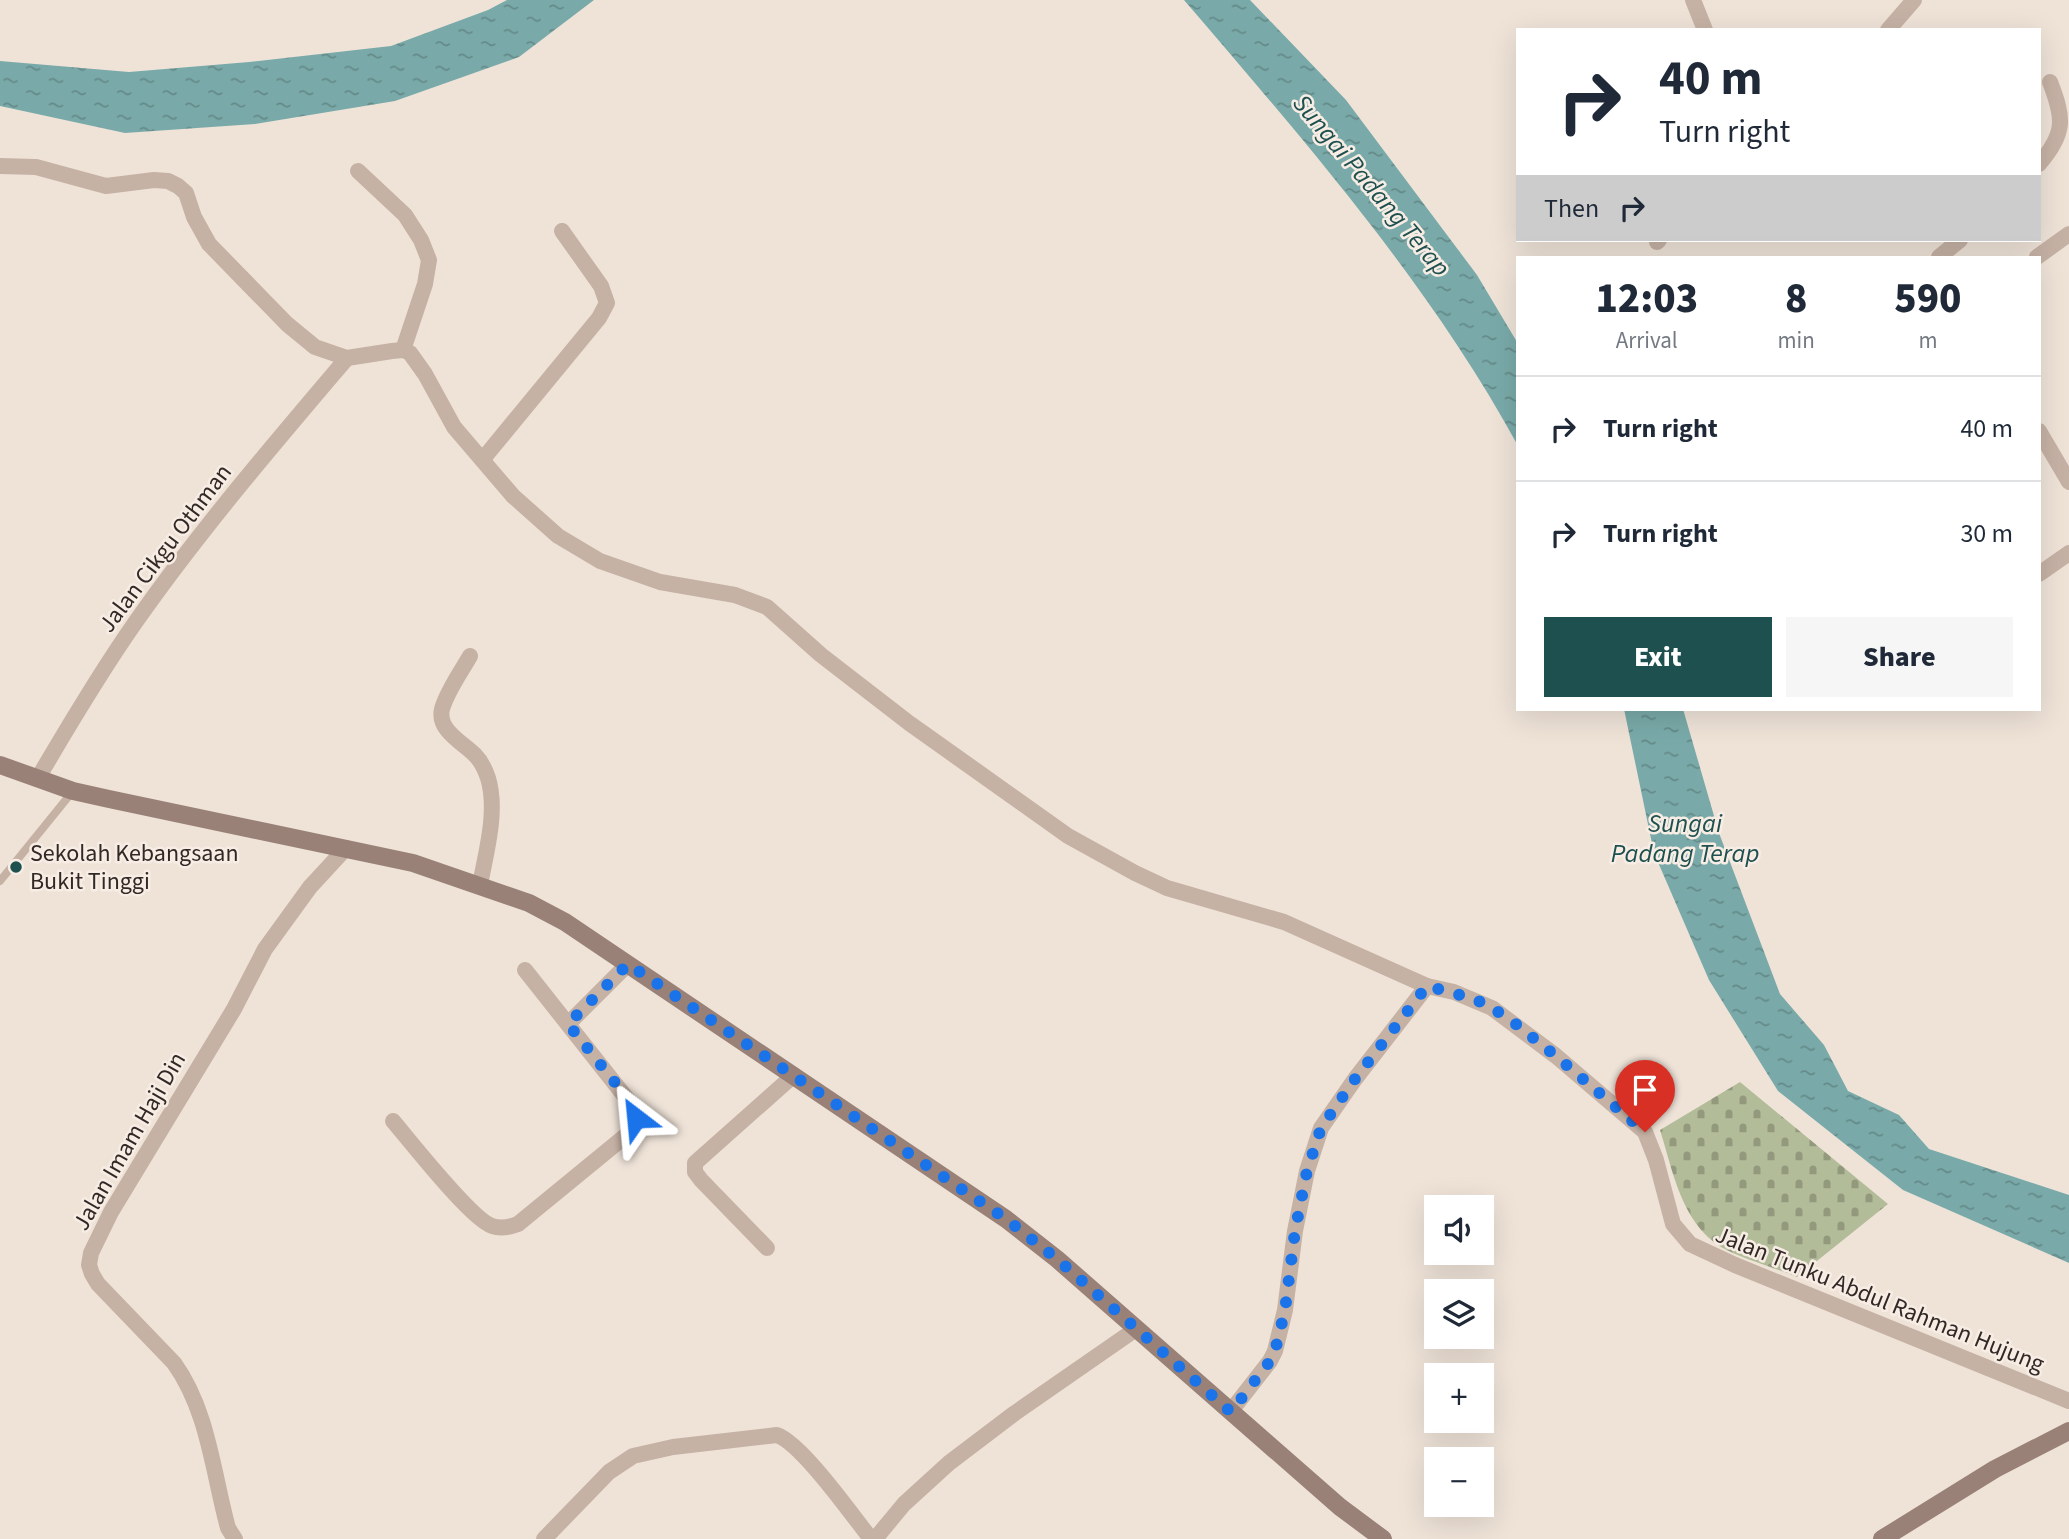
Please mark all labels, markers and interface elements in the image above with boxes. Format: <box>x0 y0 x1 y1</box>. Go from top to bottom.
text: 40 m <box>1659 44 1763 114</box>
icon: right <box>1544 56 1635 147</box>
water label: Sungai Padang Terap <box>1284 86 1459 285</box>
text: Turn right <box>1659 109 1790 155</box>
icon: right <box>1613 189 1651 227</box>
text: Then <box>1544 190 1599 227</box>
text: 12:03 <box>1595 269 1698 329</box>
text: 8 <box>1785 269 1807 329</box>
text: 590 <box>1894 269 1962 329</box>
text: Arrival <box>1616 324 1678 357</box>
text: min <box>1778 324 1815 357</box>
text: m <box>1918 324 1937 357</box>
icon: right <box>1544 410 1582 448</box>
text: Turn right <box>1603 410 1718 447</box>
text: 40 m <box>1960 410 2013 447</box>
street label: Jalan Cikgu Othman <box>90 457 241 640</box>
icon: right <box>1544 515 1582 553</box>
text: Turn right <box>1603 515 1718 552</box>
text: 30 m <box>1960 515 2013 552</box>
button: Exit <box>1544 617 1772 697</box>
button: Share <box>1786 617 2013 697</box>
water label: Sungai Padang Terap <box>1611 805 1759 872</box>
place label: Sekolah Kebangsaan Bukit Tinggi <box>30 836 239 899</box>
marker: Sekolah Kebangsaan Bukit Tinggi <box>8 859 24 875</box>
street label: Jalan Imam Haji Din <box>64 1046 195 1237</box>
pin <box>1615 1060 1675 1132</box>
icon: arrive <box>1626 1071 1664 1109</box>
position arrow <box>599 1081 673 1155</box>
map controls <box>1424 1195 1494 1517</box>
button: sound <box>1424 1195 1494 1265</box>
street label: Jalan Tunku Abdul Rahman Hujung <box>1710 1217 2050 1382</box>
button: layers <box>1424 1279 1494 1349</box>
button: + <box>1424 1363 1494 1433</box>
button: − <box>1424 1447 1494 1517</box>

